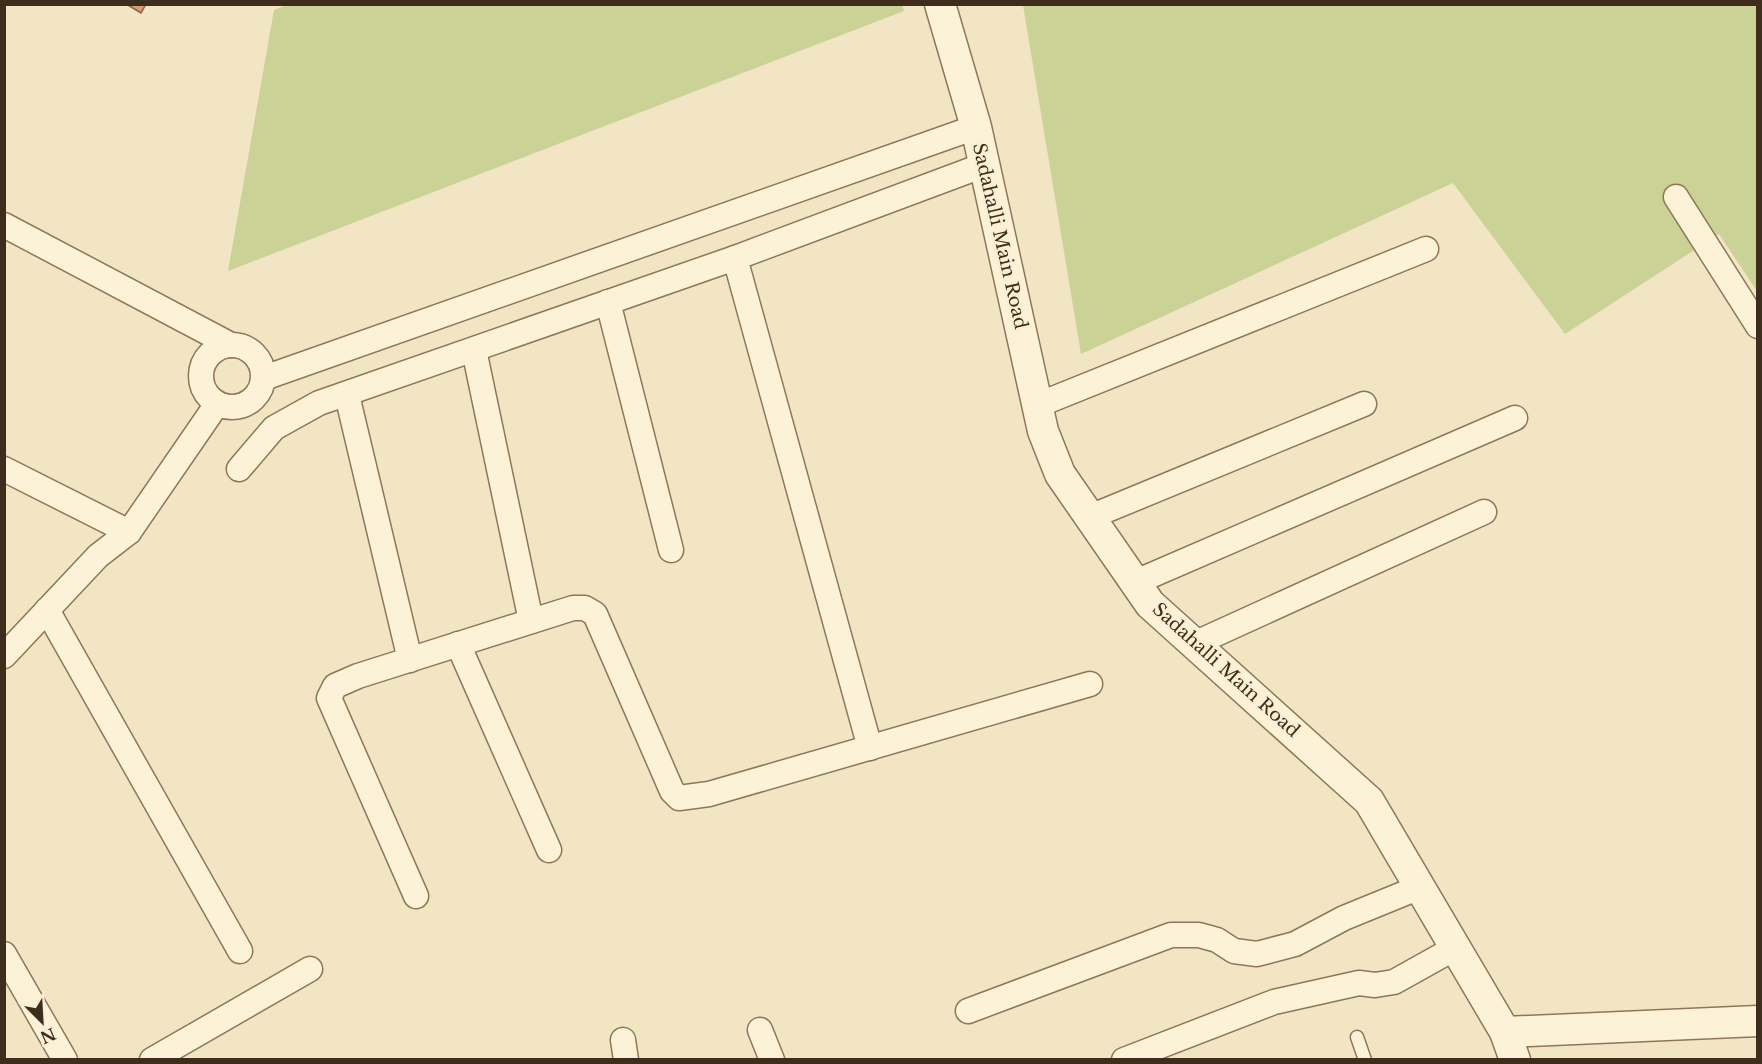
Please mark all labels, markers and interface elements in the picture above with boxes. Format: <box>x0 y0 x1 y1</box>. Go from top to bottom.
street label: Sadahalli Main Road <box>968 141 1032 331</box>
street label: Sadahalli Main Road <box>1148 598 1304 742</box>
north arrow <box>12 992 72 1052</box>
text: N <box>37 1024 59 1048</box>

